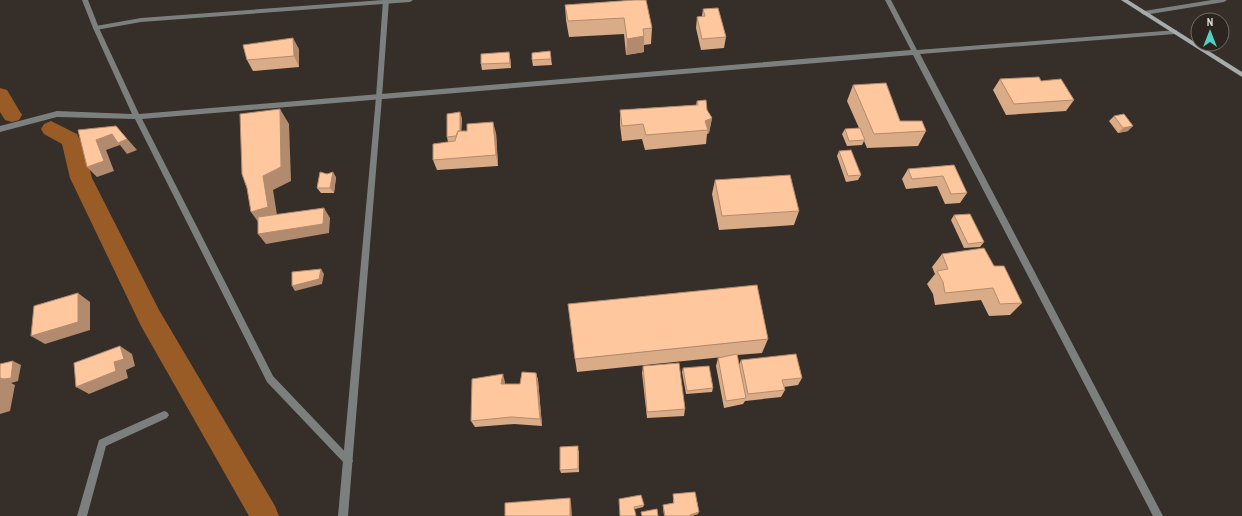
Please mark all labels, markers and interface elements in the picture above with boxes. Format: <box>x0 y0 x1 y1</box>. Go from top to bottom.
north arrow <box>1190 12 1230 52</box>
text: N <box>1207 15 1213 29</box>

